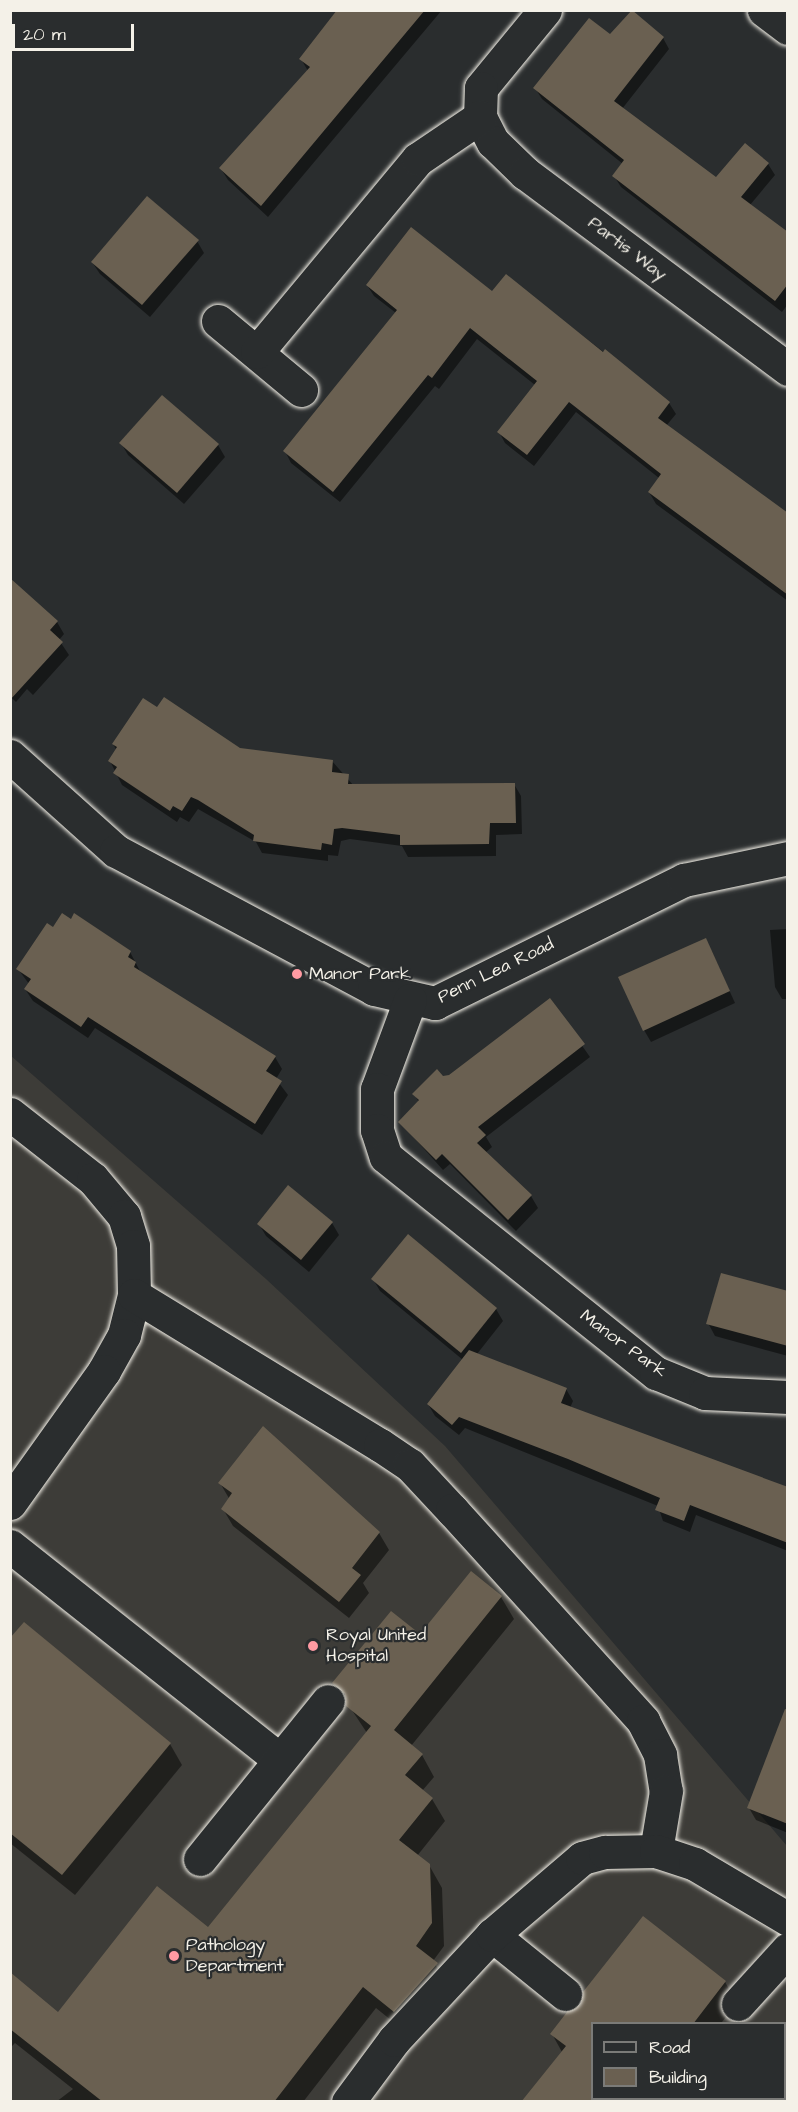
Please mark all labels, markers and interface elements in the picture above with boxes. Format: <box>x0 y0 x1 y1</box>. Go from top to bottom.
scale bar <box>15 12 136 50</box>
text: 20 m <box>23 22 66 47</box>
street label: Partis Way <box>583 212 671 286</box>
street label: Penn Lea Road <box>434 934 558 1008</box>
place label: Manor Park <box>309 963 411 985</box>
marker: Manor Park <box>290 967 304 981</box>
street label: Manor Park <box>575 1305 671 1383</box>
place label: Royal United Hospital <box>326 1625 426 1668</box>
marker: Royal United Hospital <box>304 1637 322 1655</box>
place label: Pathology Department <box>186 1935 284 1978</box>
marker: Pathology Department <box>167 1949 181 1963</box>
legend <box>591 2022 786 2100</box>
text: Road <box>649 2035 690 2060</box>
text: Building <box>649 2065 707 2090</box>

